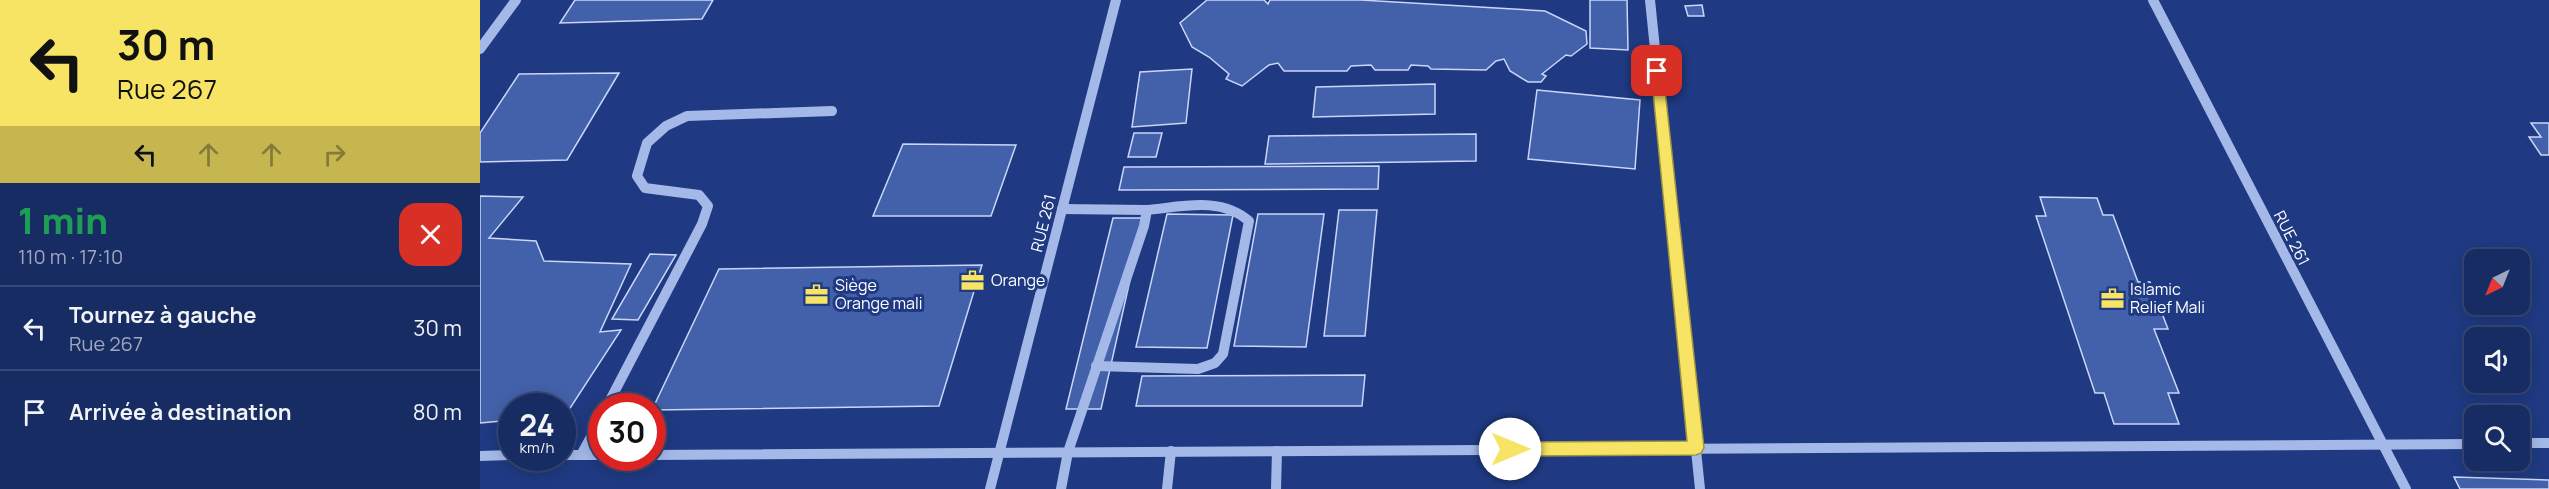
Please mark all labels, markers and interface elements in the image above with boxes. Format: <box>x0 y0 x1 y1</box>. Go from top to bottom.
text: 30 m <box>117 15 215 73</box>
icon: left <box>18 24 96 102</box>
pin <box>1631 45 1682 96</box>
icon: arrive <box>1640 54 1673 87</box>
text: Rue 267 <box>117 70 217 107</box>
icon: left <box>129 138 162 171</box>
icon: ahead <box>192 138 225 171</box>
icon: ahead <box>255 138 288 171</box>
icon: right <box>318 138 351 171</box>
street label: RUE 261 <box>1025 192 1061 254</box>
text: 1 min <box>18 196 108 245</box>
button: close <box>399 203 462 266</box>
street label: RUE 261 <box>2269 207 2315 269</box>
text: 110 m · 17:10 <box>18 243 123 270</box>
north arrow <box>2464 249 2530 315</box>
map controls <box>2464 249 2530 471</box>
office icon: Orange <box>960 267 986 293</box>
place label: Orange <box>991 269 1045 291</box>
place label: Siège Orange mali <box>835 274 922 314</box>
place label: Islamic Relief Mali <box>2130 278 2205 318</box>
office icon: Siège Orange mali <box>804 281 830 307</box>
office icon: Islamic Relief Mali <box>2099 285 2125 311</box>
text: Tournez à gauche <box>69 300 256 330</box>
icon: left <box>18 312 51 345</box>
text: 30 m <box>413 313 462 343</box>
button: sound <box>2464 327 2530 393</box>
text: Rue 267 <box>69 330 143 357</box>
speed limit sign: 30 <box>588 393 666 471</box>
icon: arrive <box>18 396 51 429</box>
text: Arrivée à destination <box>69 397 292 427</box>
text: 80 m <box>413 397 462 427</box>
text: 24 <box>519 404 555 445</box>
button: search <box>2464 405 2530 471</box>
position arrow <box>1478 417 1542 481</box>
text: km/h <box>520 437 554 458</box>

